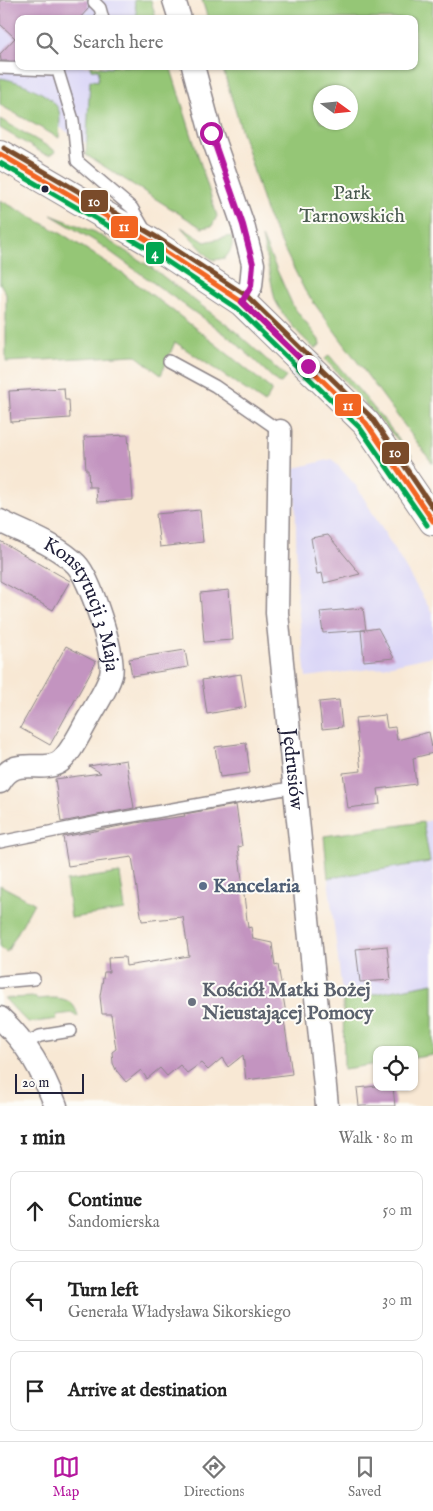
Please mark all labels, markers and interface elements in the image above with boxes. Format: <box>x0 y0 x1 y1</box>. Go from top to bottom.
search box <box>15 15 418 70</box>
icon: search <box>33 29 61 57</box>
text: Search here <box>73 31 164 55</box>
north arrow <box>313 85 358 130</box>
route start <box>200 122 223 145</box>
park label: Park Tarnowskich <box>299 181 405 229</box>
unlabelled marker <box>40 184 50 194</box>
line badge: 10 <box>80 189 109 213</box>
text: 10 <box>88 193 100 211</box>
line badge: 11 <box>110 215 139 239</box>
text: 11 <box>119 218 129 236</box>
line badge: 4 <box>145 241 165 265</box>
text: 4 <box>152 245 160 263</box>
route end <box>297 355 320 378</box>
line badge: 11 <box>334 393 362 417</box>
text: 11 <box>343 397 353 415</box>
line badge: 10 <box>381 441 410 465</box>
text: 10 <box>389 444 401 462</box>
street label: Konstytucji 3 Maja <box>39 531 124 672</box>
street label: Jędrusiów <box>276 725 309 812</box>
place label: Kancelaria <box>213 874 300 899</box>
marker: Kancelaria <box>197 880 209 892</box>
place label: Kościół Matki Bożej Nieustającej Pomocy <box>201 978 374 1026</box>
marker: Kościół Matki Bożej Nieustającej Pomocy <box>186 996 198 1008</box>
map controls <box>373 1046 418 1091</box>
button: locate <box>373 1046 418 1091</box>
scale bar <box>15 1071 84 1094</box>
text: 20 m <box>22 1074 49 1092</box>
text: 1 min <box>20 1125 65 1152</box>
text: Walk · 80 m <box>338 1129 413 1149</box>
text: Continue <box>68 1189 142 1213</box>
icon: ahead <box>21 1197 49 1225</box>
text: 50 m <box>383 1201 412 1221</box>
text: Sandomierska <box>68 1213 160 1233</box>
text: Turn left <box>68 1279 139 1303</box>
icon: left <box>21 1287 49 1315</box>
text: 30 m <box>382 1291 412 1311</box>
text: Generała Władysława Sikorskiego <box>68 1303 291 1323</box>
icon: arrive <box>21 1377 49 1405</box>
text: Arrive at destination <box>68 1379 227 1403</box>
tab: Map <box>52 1453 80 1501</box>
tab: Directions <box>183 1453 244 1501</box>
tab: Saved <box>348 1453 381 1501</box>

